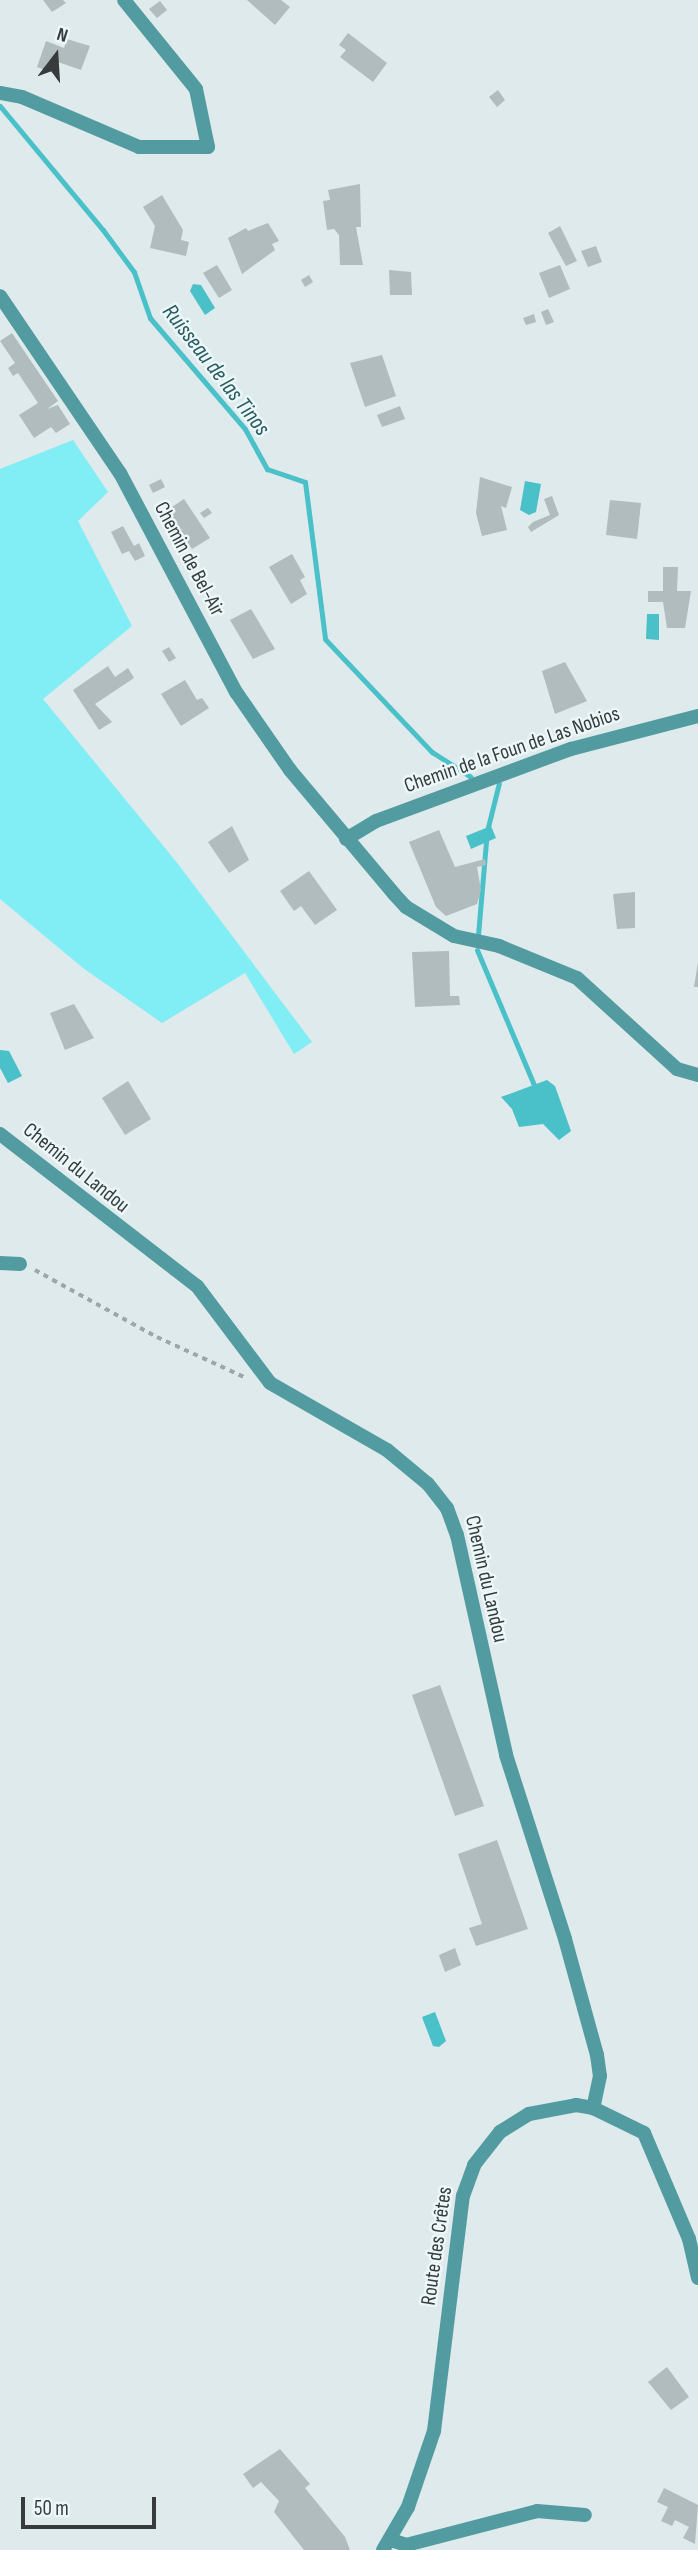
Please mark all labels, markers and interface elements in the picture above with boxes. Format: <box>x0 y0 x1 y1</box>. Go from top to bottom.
north arrow <box>21 21 91 91</box>
text: N <box>54 23 71 48</box>
water label: Ruisseau de las Tinos <box>156 299 276 441</box>
street label: Chemin de Bel-Air <box>148 498 230 620</box>
street label: Chemin de la Foun de Las Nobios <box>401 701 623 799</box>
street label: Chemin du Landou <box>18 1118 134 1218</box>
street label: Chemin du Landou <box>459 1513 513 1645</box>
street label: Route des Crêtes <box>416 2185 458 2307</box>
scale bar <box>24 2484 159 2528</box>
text: 50 m <box>34 2496 69 2521</box>

